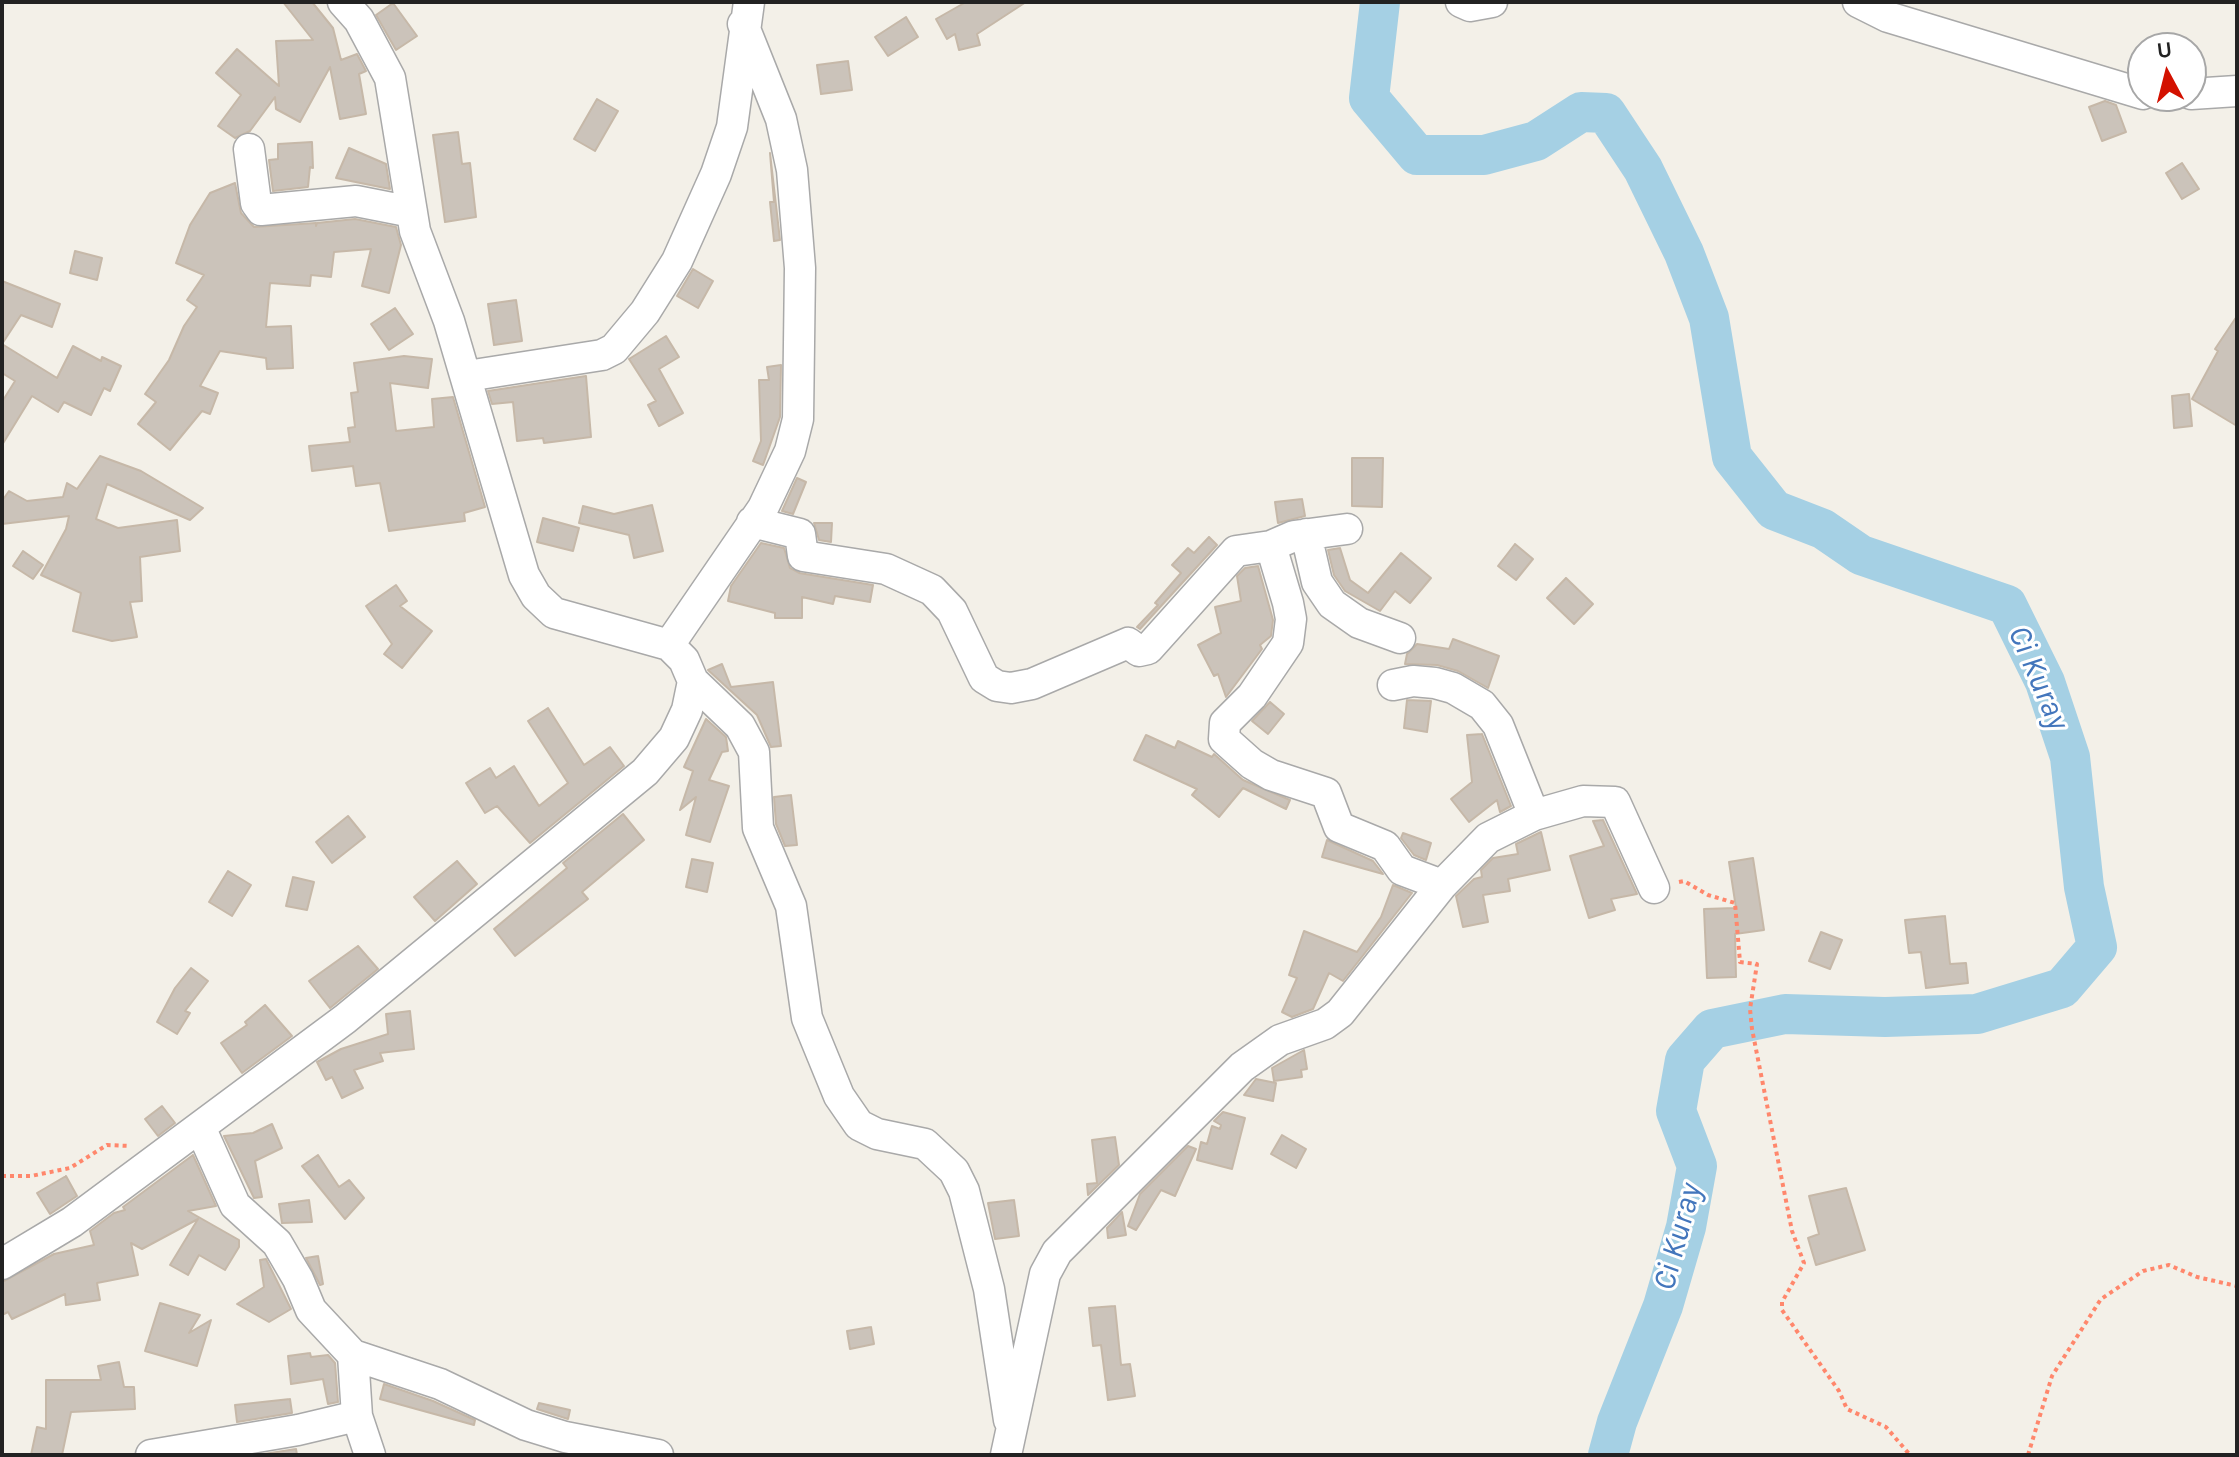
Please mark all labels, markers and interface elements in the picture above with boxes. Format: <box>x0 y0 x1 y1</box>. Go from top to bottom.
north arrow <box>2127 32 2207 112</box>
text: U <box>2155 36 2173 64</box>
water label: Ci Kuray <box>1999 620 2077 736</box>
water label: Ci Kuray <box>1645 1179 1711 1295</box>

